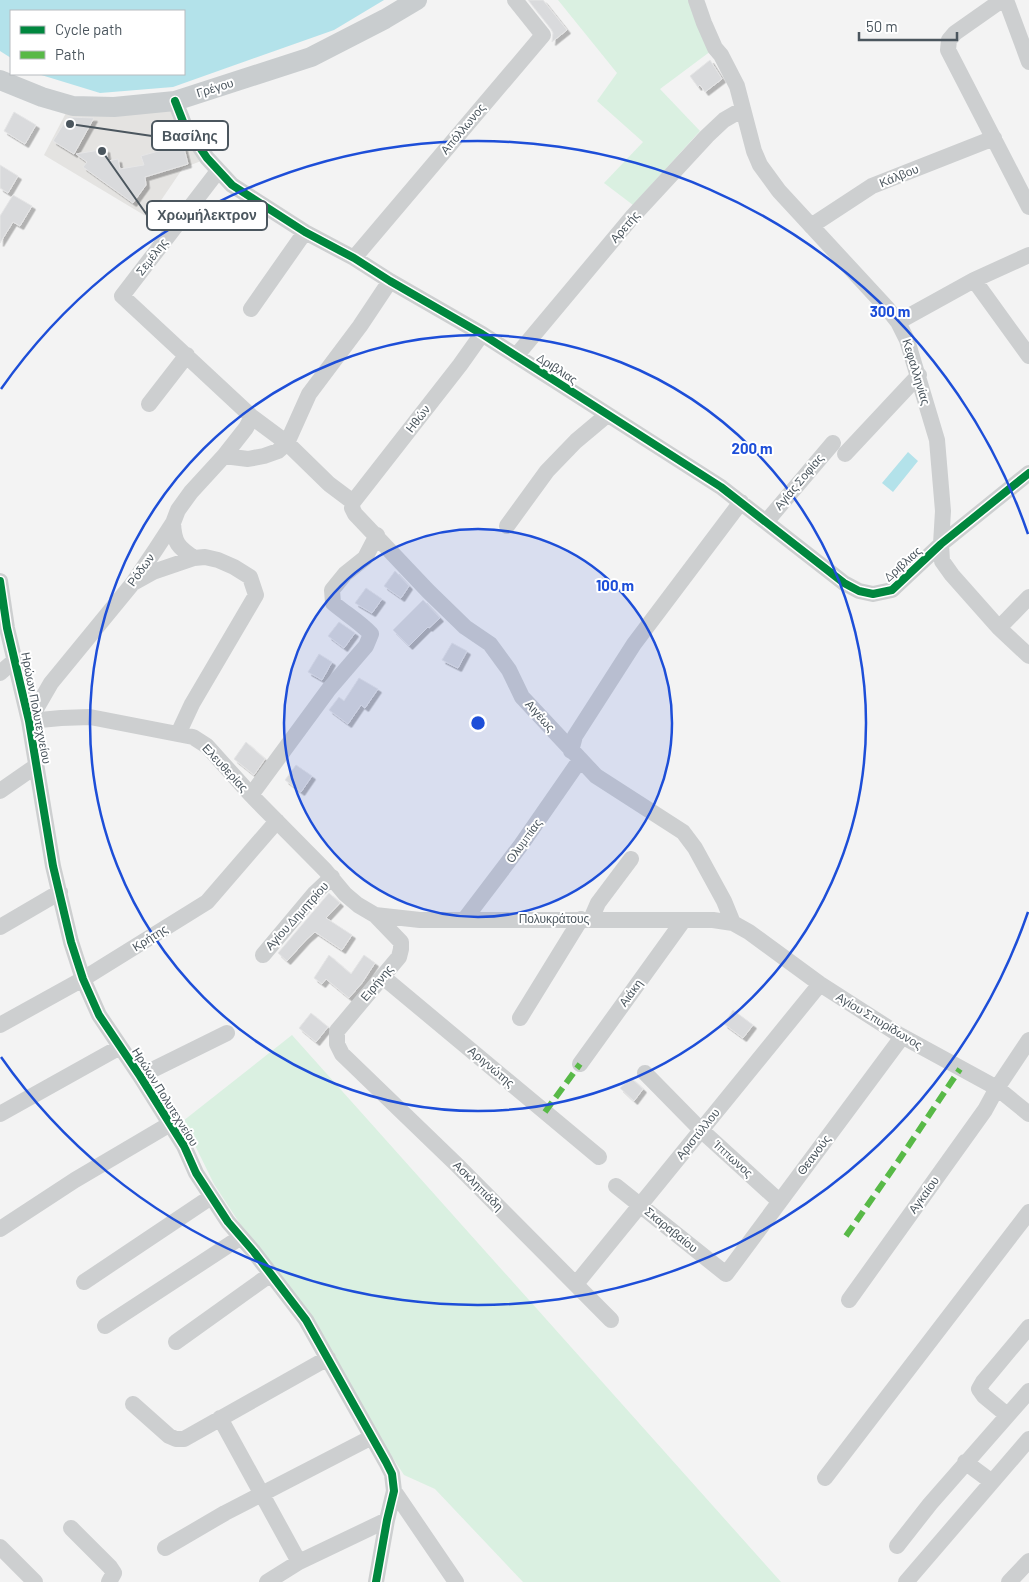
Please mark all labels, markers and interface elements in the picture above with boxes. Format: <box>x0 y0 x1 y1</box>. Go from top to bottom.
legend <box>10 10 185 75</box>
scale bar <box>859 10 956 42</box>
text: 50 m <box>866 17 898 35</box>
text: Cycle path <box>55 20 122 38</box>
text: Path <box>55 45 85 63</box>
street label: Γρέγου <box>194 75 235 100</box>
street label: Απόλλωνος <box>437 100 488 157</box>
callout: Βασίλης <box>152 121 228 150</box>
text: Βασίλης <box>162 127 218 144</box>
street label: Κάλβου <box>877 161 921 190</box>
callout: Χρωμήλεκτρον <box>147 201 267 230</box>
text: Χρωμήλεκτρον <box>157 206 257 223</box>
street label: Αρετής <box>607 207 643 246</box>
street label: Σεμέλης <box>132 235 171 278</box>
text: 300 m <box>870 302 910 320</box>
street label: Κεφαλληνίας <box>899 337 934 407</box>
street label: Δριβλιας <box>534 350 581 387</box>
street label: Ηθών <box>402 402 432 435</box>
text: 200 m <box>731 439 773 457</box>
street label: Αγίας Σοφίας <box>771 450 827 513</box>
street label: Δριβλιας <box>881 543 925 584</box>
street label: Ρόδων <box>124 550 157 588</box>
text: 100 m <box>596 576 634 594</box>
street label: Ηρώων Πολυτεχνείου <box>18 651 55 765</box>
street label: Αιγέως <box>522 697 559 735</box>
centre of rings <box>469 714 487 732</box>
street label: Ελευθερίας <box>199 741 252 795</box>
street label: Ολυμπίας <box>502 815 545 866</box>
street label: Αγίου Δημητρίου <box>262 878 331 953</box>
street label: Πολυκράτους <box>519 911 590 926</box>
street label: Κρήτης <box>129 921 170 954</box>
street label: Ειρήνης <box>357 961 396 1004</box>
street label: Αιάκη <box>616 976 646 1009</box>
street label: Αγίου Σπυρίδωνος <box>833 989 925 1052</box>
street label: Αριγνώτης <box>465 1043 518 1090</box>
street label: Ηρώων Πολυτεχνείου <box>129 1045 202 1149</box>
street label: Αριστύλλου <box>673 1105 723 1162</box>
street label: Θεανούς <box>794 1131 834 1178</box>
street label: Ίππωνος <box>710 1136 756 1180</box>
street label: Ασκληπιάδη <box>450 1157 507 1214</box>
street label: Αγκαίου <box>905 1173 942 1216</box>
street label: Σκαραβαίου <box>642 1204 701 1255</box>

